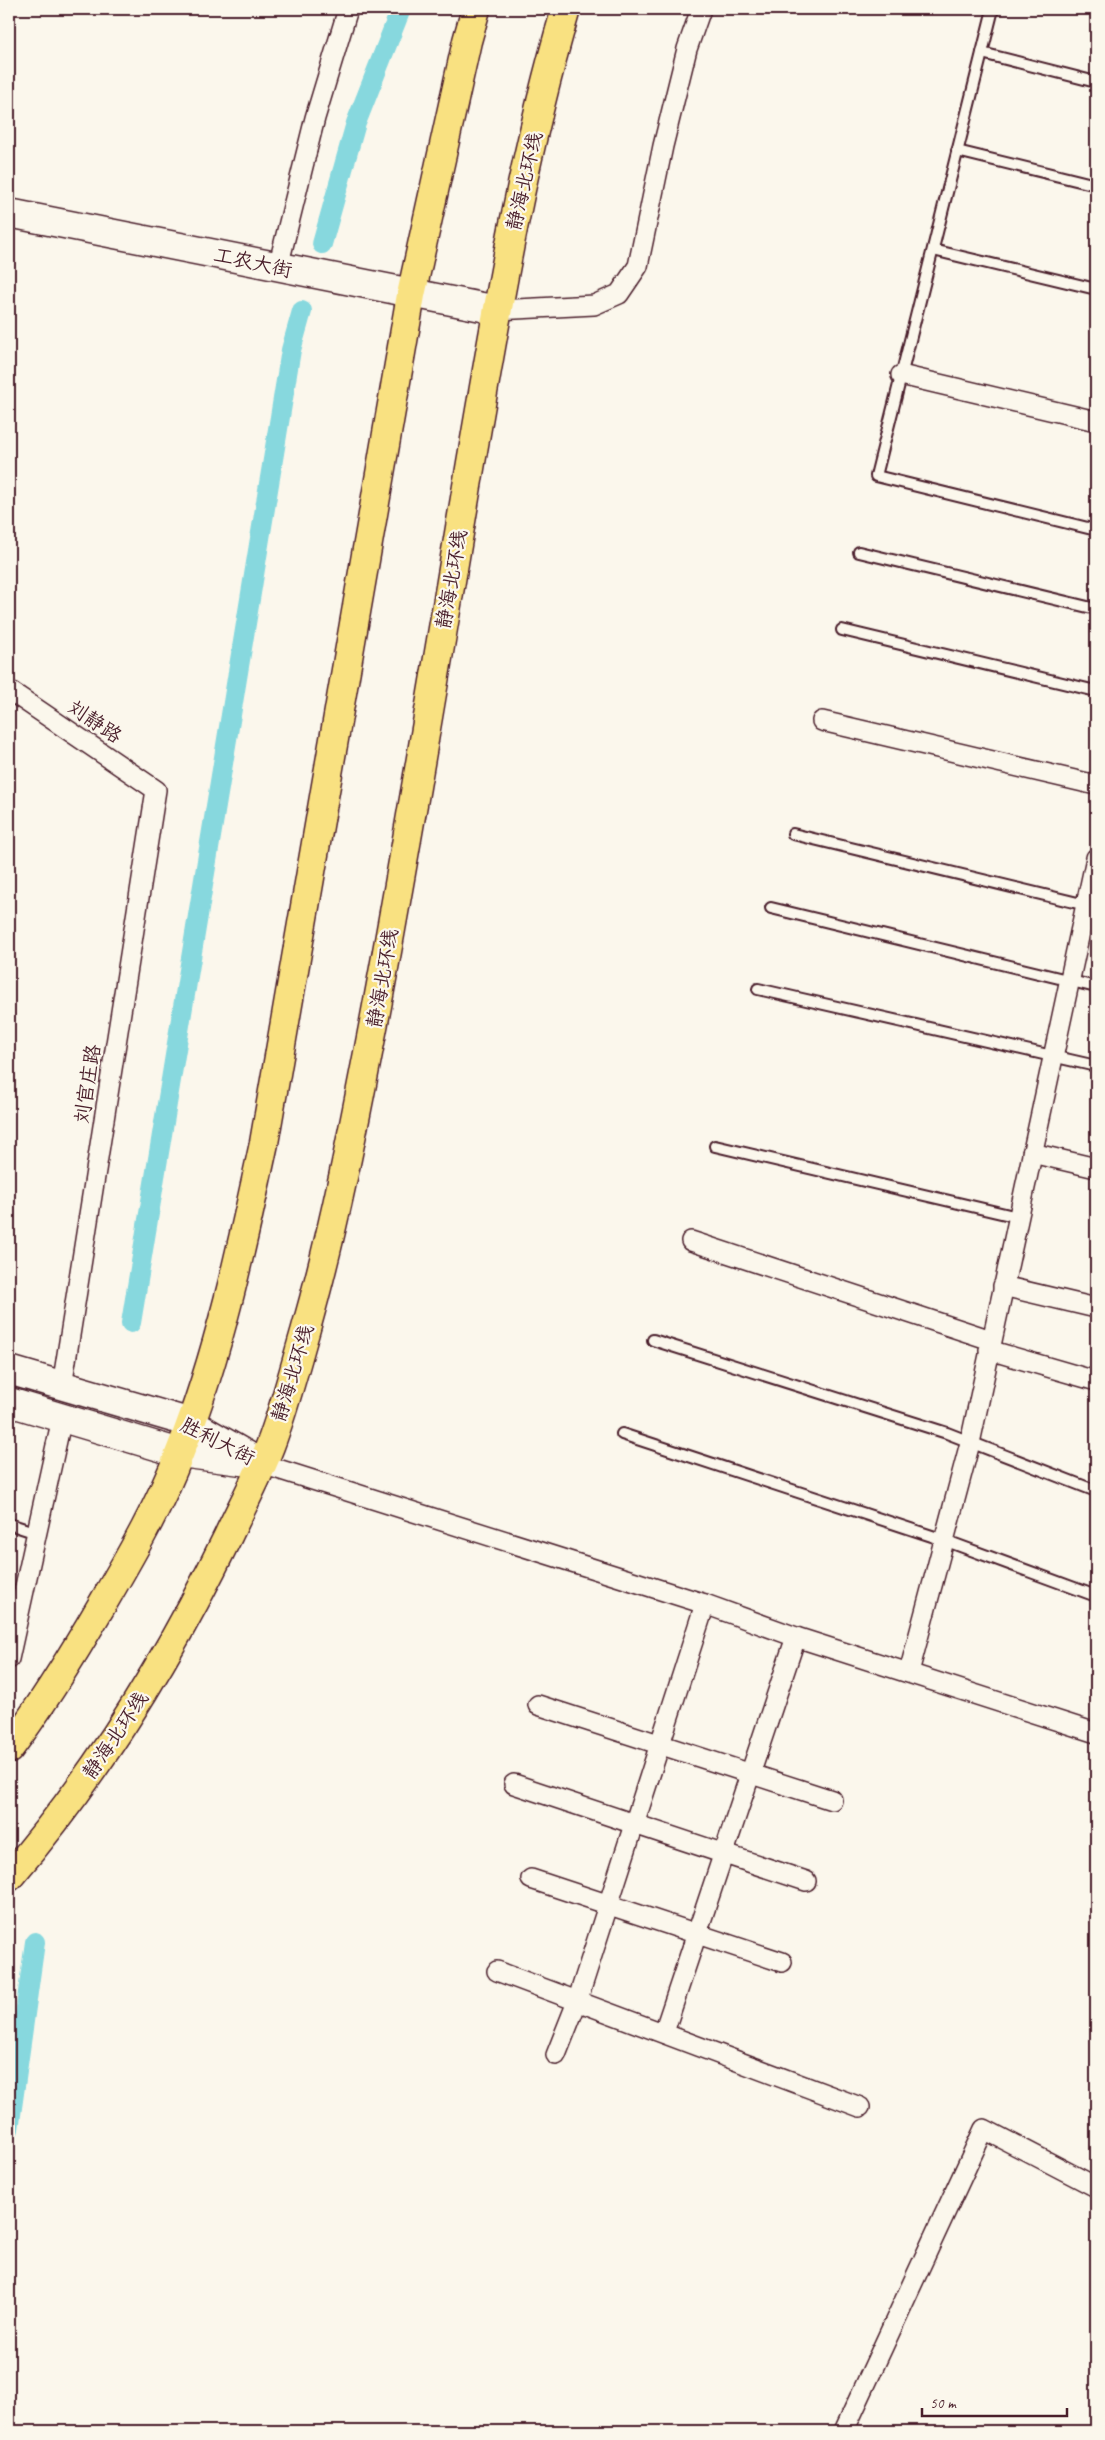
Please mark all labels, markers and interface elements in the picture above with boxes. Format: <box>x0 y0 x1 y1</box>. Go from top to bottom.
street label: 静海北环线 <box>501 130 548 233</box>
street label: 工农大街 <box>211 242 295 283</box>
street label: 静海北环线 <box>430 528 472 630</box>
street label: 刘静路 <box>63 694 127 749</box>
street label: 静海北环线 <box>361 927 403 1029</box>
street label: 刘官庄路 <box>69 1042 106 1126</box>
street label: 静海北环线 <box>266 1322 319 1425</box>
street label: 胜利大街 <box>176 1412 259 1471</box>
street label: 静海北环线 <box>77 1687 154 1784</box>
scale bar <box>922 2385 1068 2417</box>
text: 50 m <box>930 2394 957 2413</box>

